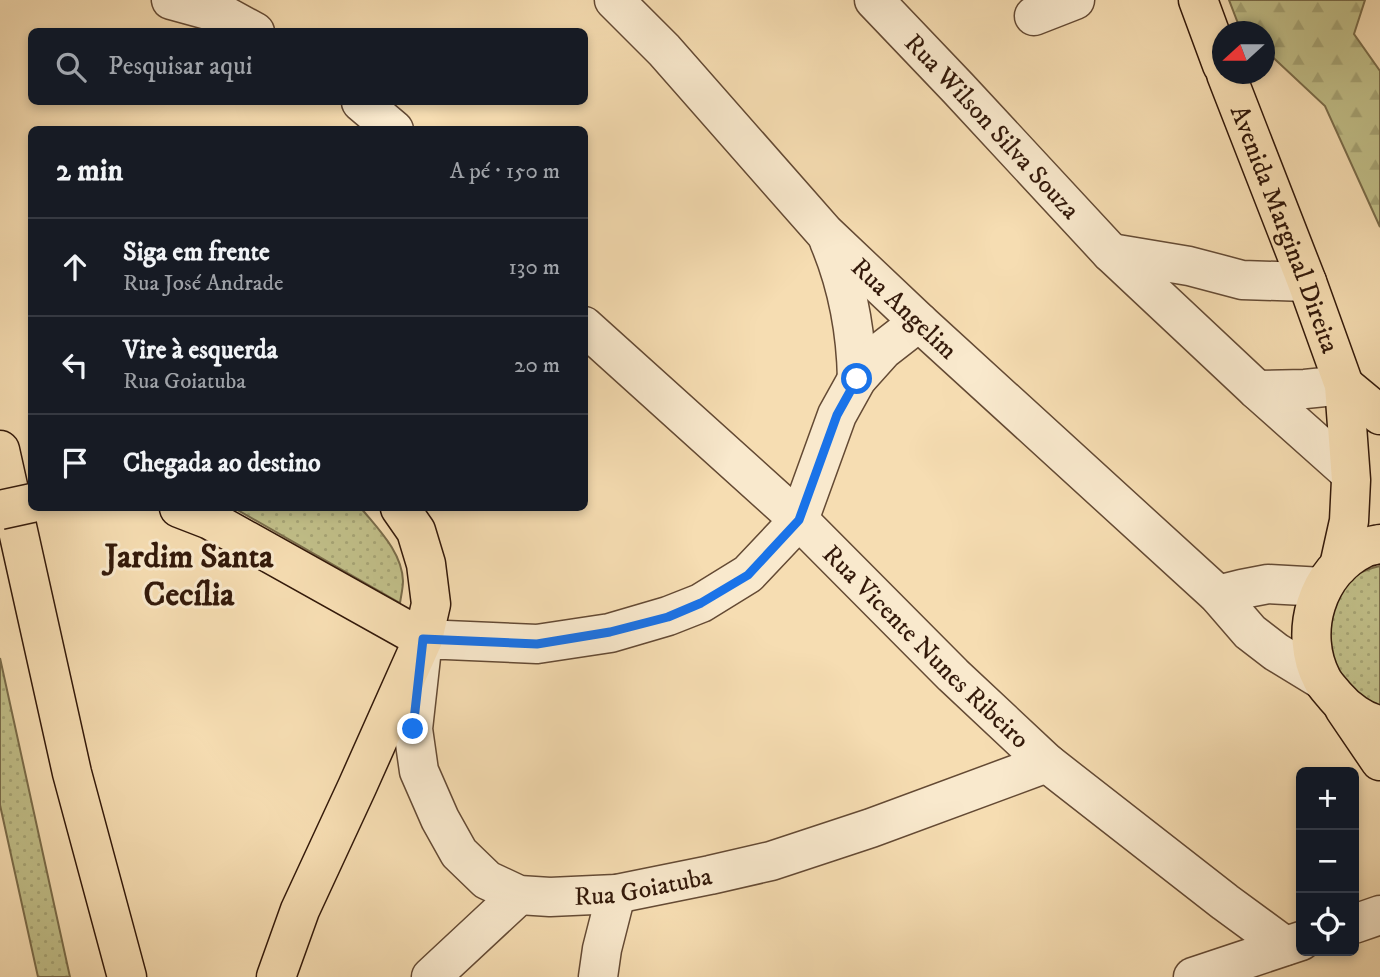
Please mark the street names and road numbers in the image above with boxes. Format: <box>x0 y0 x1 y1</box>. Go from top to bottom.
street label: Rua Wilson Silva Souza <box>897 27 1086 227</box>
street label: Avenida Marginal Direita <box>1222 101 1346 358</box>
street label: Rua Angelim <box>843 251 964 367</box>
street label: Rua Vicente Nunes Ribeiro <box>815 538 1036 756</box>
street label: Rua Goiatuba <box>573 860 715 914</box>

